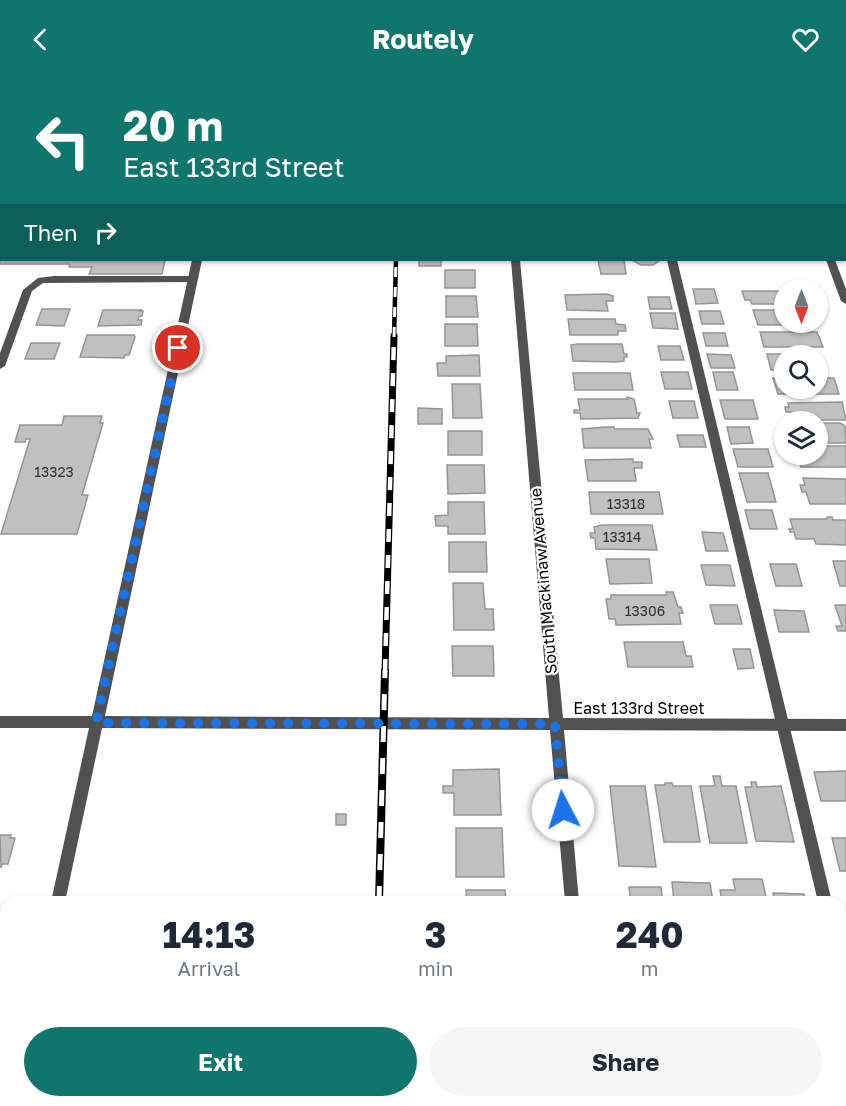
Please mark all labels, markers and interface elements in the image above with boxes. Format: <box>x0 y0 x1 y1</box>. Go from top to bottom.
icon: back <box>24 23 57 56</box>
text: Routely <box>372 23 474 55</box>
icon: heart <box>789 23 822 56</box>
text: 20 m <box>123 100 223 150</box>
icon: left <box>24 102 102 180</box>
text: East 133rd Street <box>123 151 345 183</box>
icon: right <box>89 216 122 249</box>
text: Then <box>24 219 77 246</box>
north arrow <box>774 279 828 333</box>
map controls <box>774 279 828 465</box>
pin <box>152 322 203 373</box>
icon: arrive <box>161 331 194 364</box>
button: search <box>774 345 828 399</box>
button: layers <box>774 411 828 465</box>
house number: 13323 <box>34 463 74 480</box>
street label: South Mackinaw Avenue <box>525 487 561 675</box>
house number: 13318 <box>607 495 645 512</box>
house number: 13314 <box>603 528 641 545</box>
house number: 13306 <box>625 602 665 619</box>
street label: East 133rd Street <box>573 698 705 718</box>
position arrow <box>531 778 595 842</box>
text: 14:13 <box>162 913 255 956</box>
text: 3 <box>425 913 447 956</box>
text: 240 <box>616 913 684 956</box>
text: Arrival <box>178 956 240 980</box>
text: min <box>418 956 453 980</box>
text: m <box>641 956 658 980</box>
button: Exit <box>24 1027 417 1096</box>
button: Share <box>429 1027 822 1096</box>

